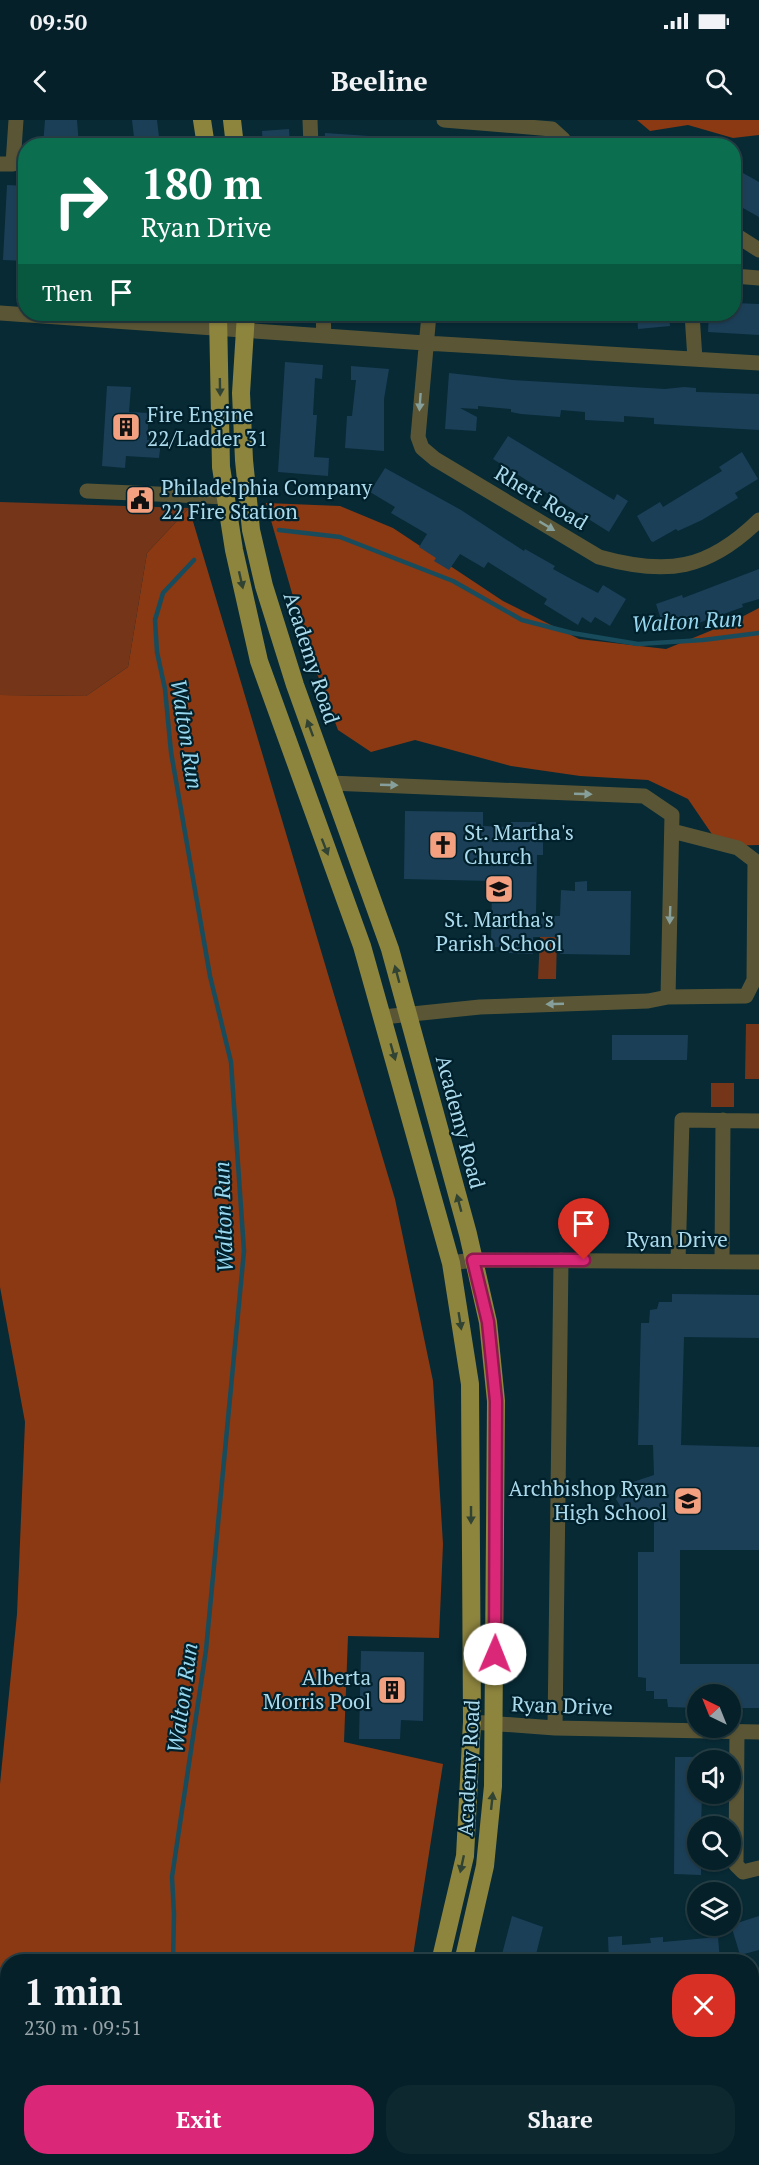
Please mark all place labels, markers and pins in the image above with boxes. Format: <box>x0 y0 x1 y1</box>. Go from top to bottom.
place label: Fire Engine 22/Ladder 31 <box>147 400 268 452</box>
building icon: Fire Engine 22/Ladder 31 <box>110 411 142 443</box>
place label: Philadelphia Company 22 Fire Station <box>161 473 373 525</box>
public building icon: Philadelphia Company 22 Fire Station <box>124 484 156 516</box>
place label: St. Martha's Church <box>464 818 574 870</box>
church icon: St. Martha's Church <box>427 829 459 861</box>
school or university icon: St. Martha's Parish School <box>483 873 515 905</box>
place label: St. Martha's Parish School <box>436 905 562 957</box>
pin <box>558 1198 609 1260</box>
place label: Archbishop Ryan High School <box>508 1474 668 1526</box>
school or university icon: Archbishop Ryan High School <box>672 1485 704 1517</box>
place label: Alberta Morris Pool <box>263 1663 371 1715</box>
building icon: Alberta Morris Pool <box>376 1674 408 1706</box>

